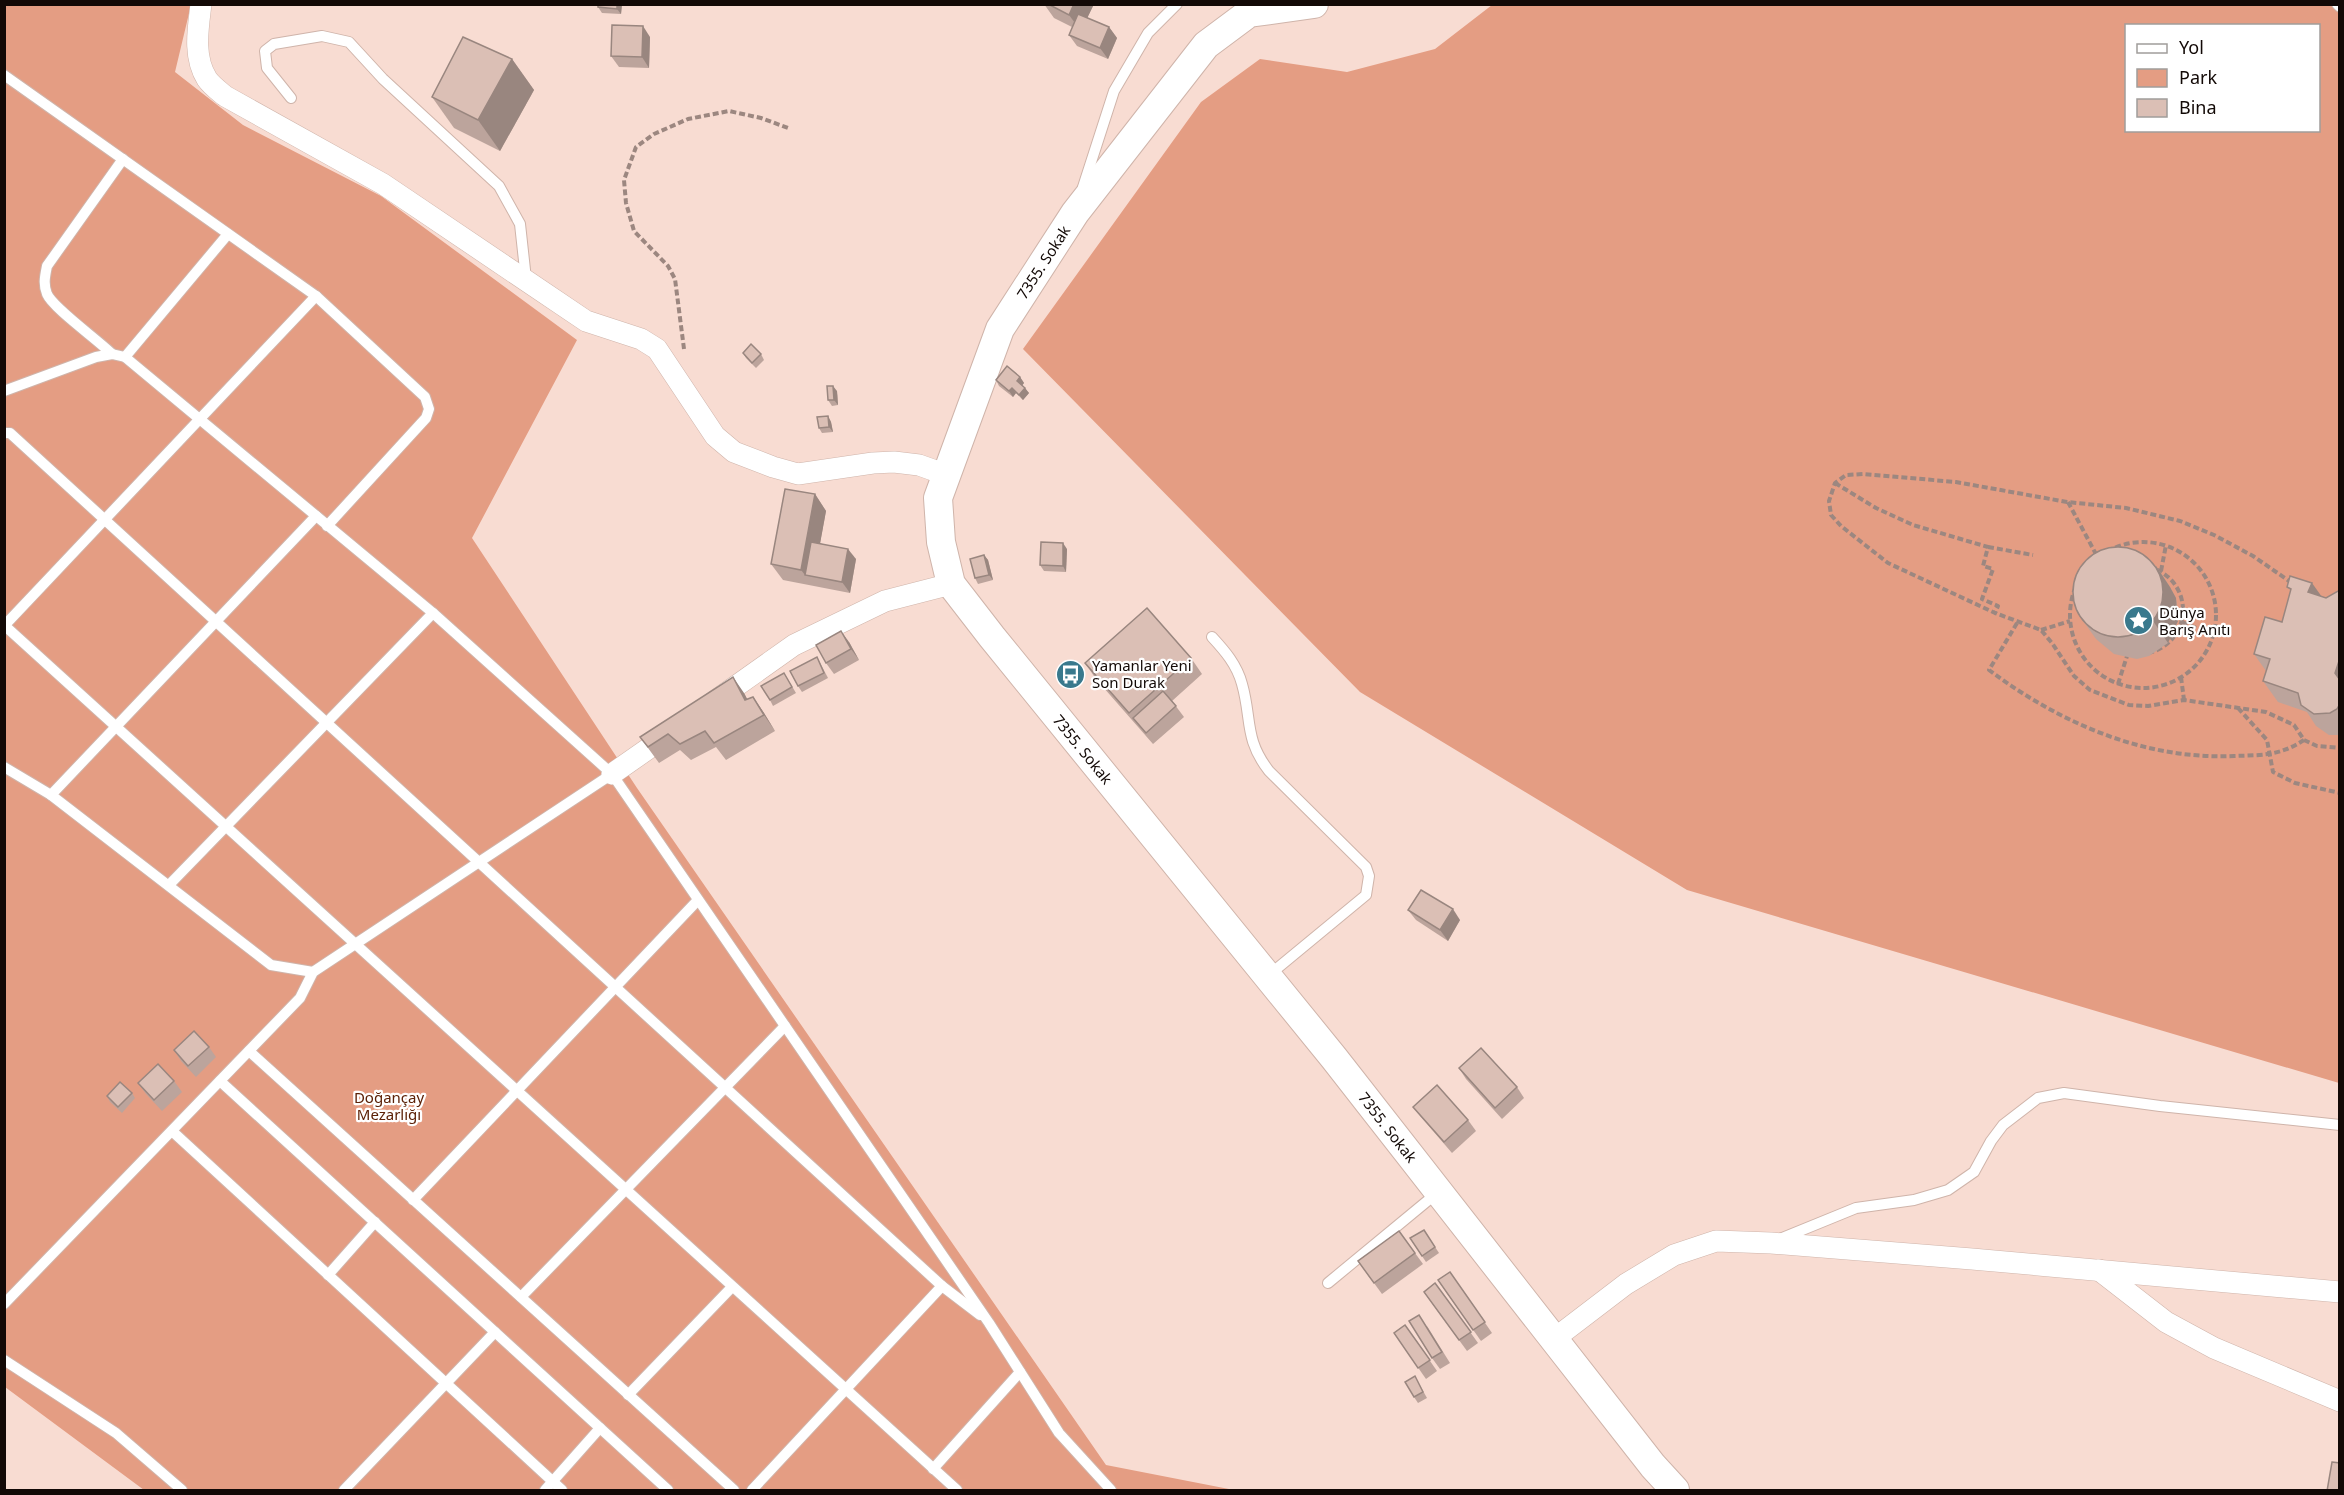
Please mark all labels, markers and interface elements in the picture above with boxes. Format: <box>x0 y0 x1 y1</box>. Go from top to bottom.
legend <box>2125 24 2320 132</box>
text: Yol <box>2179 35 2204 59</box>
text: Park <box>2179 65 2217 89</box>
text: Bina <box>2179 95 2217 119</box>
street label: 7355. Sokak <box>1012 221 1074 303</box>
place label: Dünya Barış Anıtı <box>2159 602 2230 639</box>
place icon: Dünya Barış Anıtı <box>2122 605 2154 637</box>
place label: Yamanlar Yeni Son Durak <box>1092 655 1192 692</box>
bus stop icon: Yamanlar Yeni Son Durak <box>1055 658 1087 690</box>
street label: 7355. Sokak <box>1049 710 1117 788</box>
park label: Doğançay Mezarlığı <box>354 1087 424 1124</box>
street label: 7355. Sokak <box>1354 1088 1422 1166</box>

